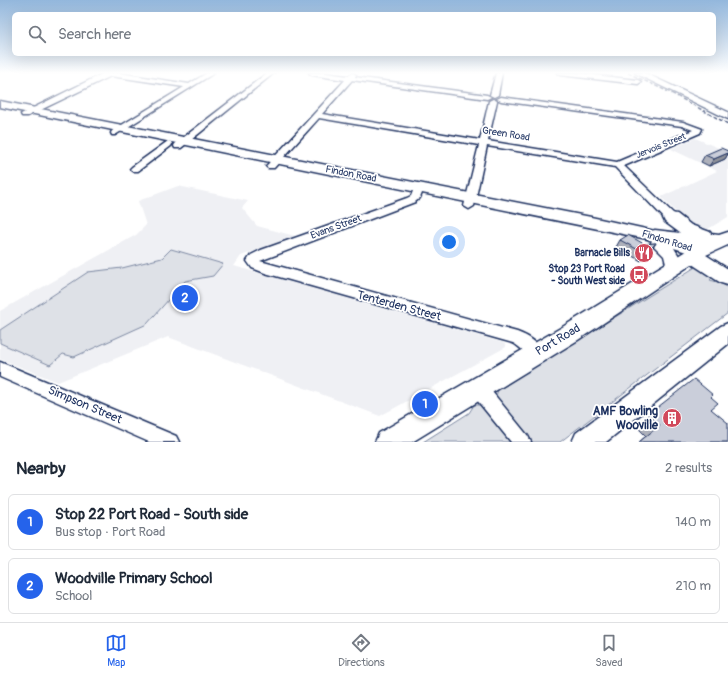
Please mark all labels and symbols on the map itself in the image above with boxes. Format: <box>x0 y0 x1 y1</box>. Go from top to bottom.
street label: Green Road <box>481 124 531 144</box>
street label: Jervois Street <box>634 131 688 161</box>
street label: Findon Road <box>324 163 378 185</box>
street label: Evans Street <box>309 212 364 242</box>
street label: Findon Road <box>640 228 694 254</box>
your location <box>439 232 459 252</box>
restaurant icon: Barnacle Bills <box>633 242 655 264</box>
place label: Barnacle Bills <box>575 247 631 259</box>
place label: Stop 23 Port Road - South West side <box>548 263 626 287</box>
bus stop icon: Stop 23 Port Road - South West side <box>628 264 650 286</box>
pin: 2 <box>172 283 198 313</box>
street label: Tenterden Street <box>355 288 443 325</box>
street label: Port Road <box>533 321 583 359</box>
street label: Simpson Street <box>46 383 124 427</box>
pin: 1 <box>412 389 438 419</box>
place label: AMF Bowling Wooville <box>593 404 659 433</box>
building icon: AMF Bowling Wooville <box>661 407 683 429</box>

